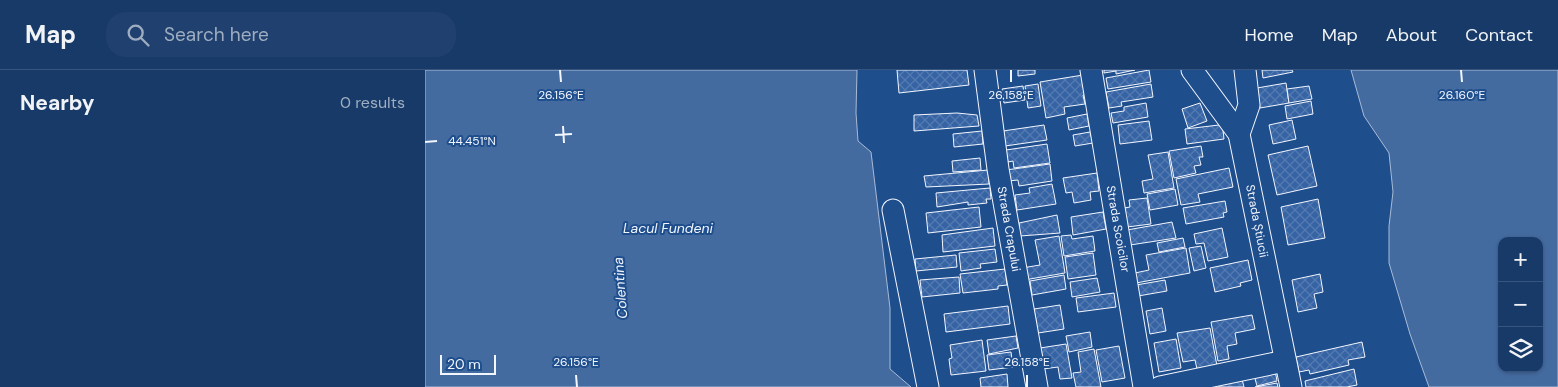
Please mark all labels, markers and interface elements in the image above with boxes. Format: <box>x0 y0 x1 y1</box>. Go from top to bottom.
search box <box>106 12 456 57</box>
text: Map <box>25 19 76 50</box>
icon: search <box>124 21 152 49</box>
text: Search here <box>164 22 269 47</box>
text: Home <box>1244 23 1294 47</box>
text: Map <box>1322 23 1358 47</box>
text: About <box>1386 23 1437 47</box>
text: Contact <box>1465 23 1533 47</box>
text: 26.156°E <box>538 87 584 103</box>
text: 26.158°E <box>988 87 1034 103</box>
text: 26.160°E <box>1439 87 1485 103</box>
text: Nearby <box>20 89 94 117</box>
text: 0 results <box>340 92 405 113</box>
text: 44.451°N <box>448 133 496 149</box>
street label: Strada Știucii <box>1242 183 1272 259</box>
street label: Strada Scoicilor <box>1103 184 1134 274</box>
street label: Strada Crapului <box>994 185 1024 273</box>
water label: Lacul Fundeni <box>623 219 714 237</box>
map controls <box>1498 237 1543 372</box>
button: + <box>1498 237 1543 282</box>
water label: Colentina <box>609 256 631 320</box>
button: − <box>1498 282 1543 327</box>
button: layers <box>1498 327 1543 372</box>
scale bar <box>440 352 496 375</box>
text: 26.156°E <box>553 354 599 370</box>
text: 26.158°E <box>1004 354 1050 370</box>
text: 20 m <box>447 355 481 373</box>

